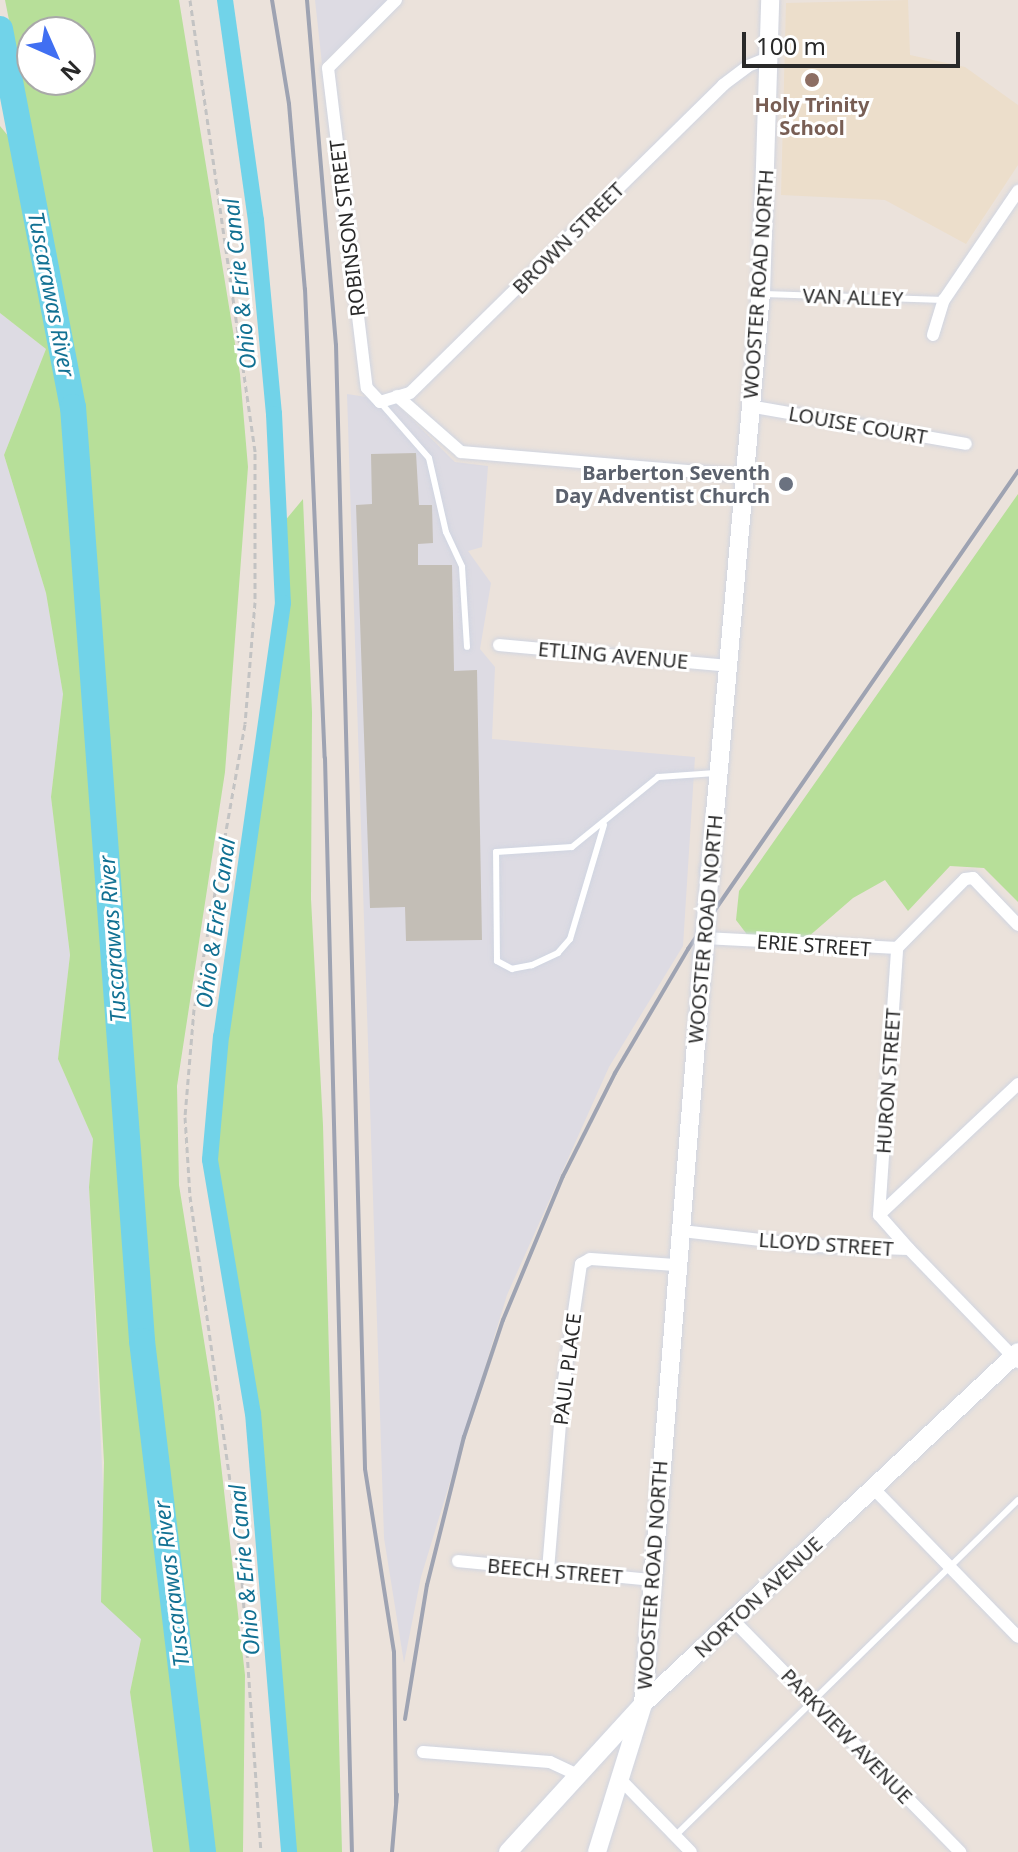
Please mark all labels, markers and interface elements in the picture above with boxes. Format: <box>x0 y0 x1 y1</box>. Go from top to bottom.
north arrow <box>16 16 96 96</box>
scale bar <box>746 16 964 66</box>
text: 100 m <box>756 29 826 62</box>
text: N <box>55 55 88 88</box>
marker: Holy Trinity School <box>803 71 821 89</box>
place label: Holy Trinity School <box>755 92 869 139</box>
street label: ROBINSON STREET <box>324 138 370 318</box>
street label: WOOSTER ROAD NORTH <box>738 168 778 400</box>
street label: BROWN STREET <box>507 177 629 299</box>
water label: Ohio & Erie Canal <box>217 197 261 371</box>
water label: Tuscarawas River <box>23 209 81 379</box>
street label: VAN ALLEY <box>802 283 904 311</box>
street label: LOUISE COURT <box>787 401 929 449</box>
place label: Barberton Seventh Day Adventist Church <box>555 460 770 507</box>
marker: Barberton Seventh Day Adventist Church <box>777 475 795 493</box>
street label: ETLING AVENUE <box>537 636 689 674</box>
street label: WOOSTER ROAD NORTH <box>683 813 727 1045</box>
water label: Ohio & Erie Canal <box>190 836 240 1010</box>
water label: Tuscarawas River <box>93 855 131 1023</box>
street label: ERIE STREET <box>756 929 872 961</box>
street label: HURON STREET <box>871 1007 905 1155</box>
street label: LLOYD STREET <box>758 1227 894 1261</box>
street label: PAUL PLACE <box>548 1312 586 1426</box>
street label: WOOSTER ROAD NORTH <box>632 1459 672 1691</box>
water label: Ohio & Erie Canal <box>223 1483 265 1657</box>
water label: Tuscarawas River <box>148 1499 194 1669</box>
street label: NORTON AVENUE <box>689 1532 827 1662</box>
street label: BEECH STREET <box>486 1553 624 1589</box>
street label: PARKVIEW AVENUE <box>776 1663 918 1809</box>

